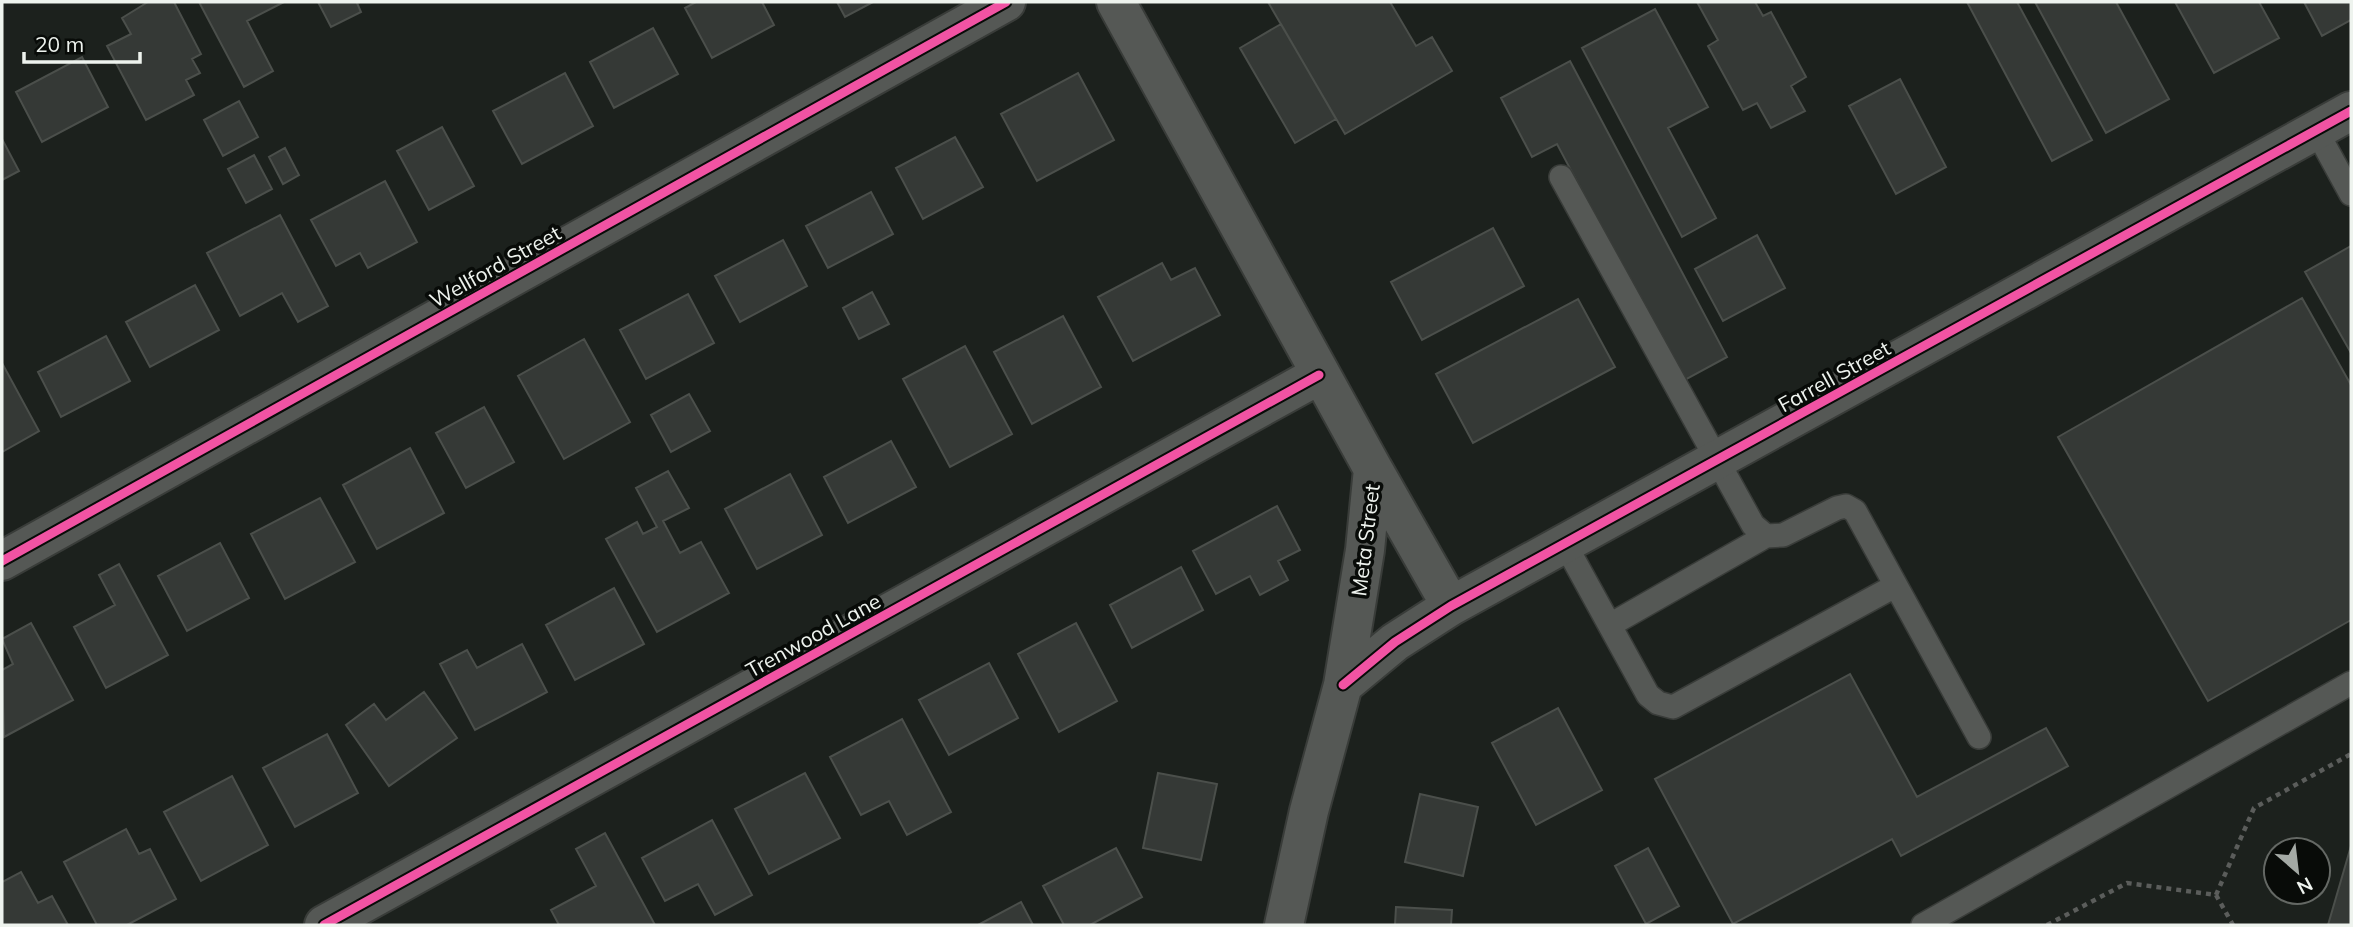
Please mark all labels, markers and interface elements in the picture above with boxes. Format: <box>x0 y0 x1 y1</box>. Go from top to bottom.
scale bar <box>24 21 140 65</box>
text: 20 m <box>35 31 84 57</box>
street label: Wellford Street <box>425 219 565 313</box>
street label: Farrell Street <box>1773 335 1895 417</box>
street label: Meta Street <box>1345 482 1385 598</box>
street label: Trenwood Lane <box>741 587 885 683</box>
north arrow <box>2262 836 2332 906</box>
text: N <box>2293 872 2317 900</box>

